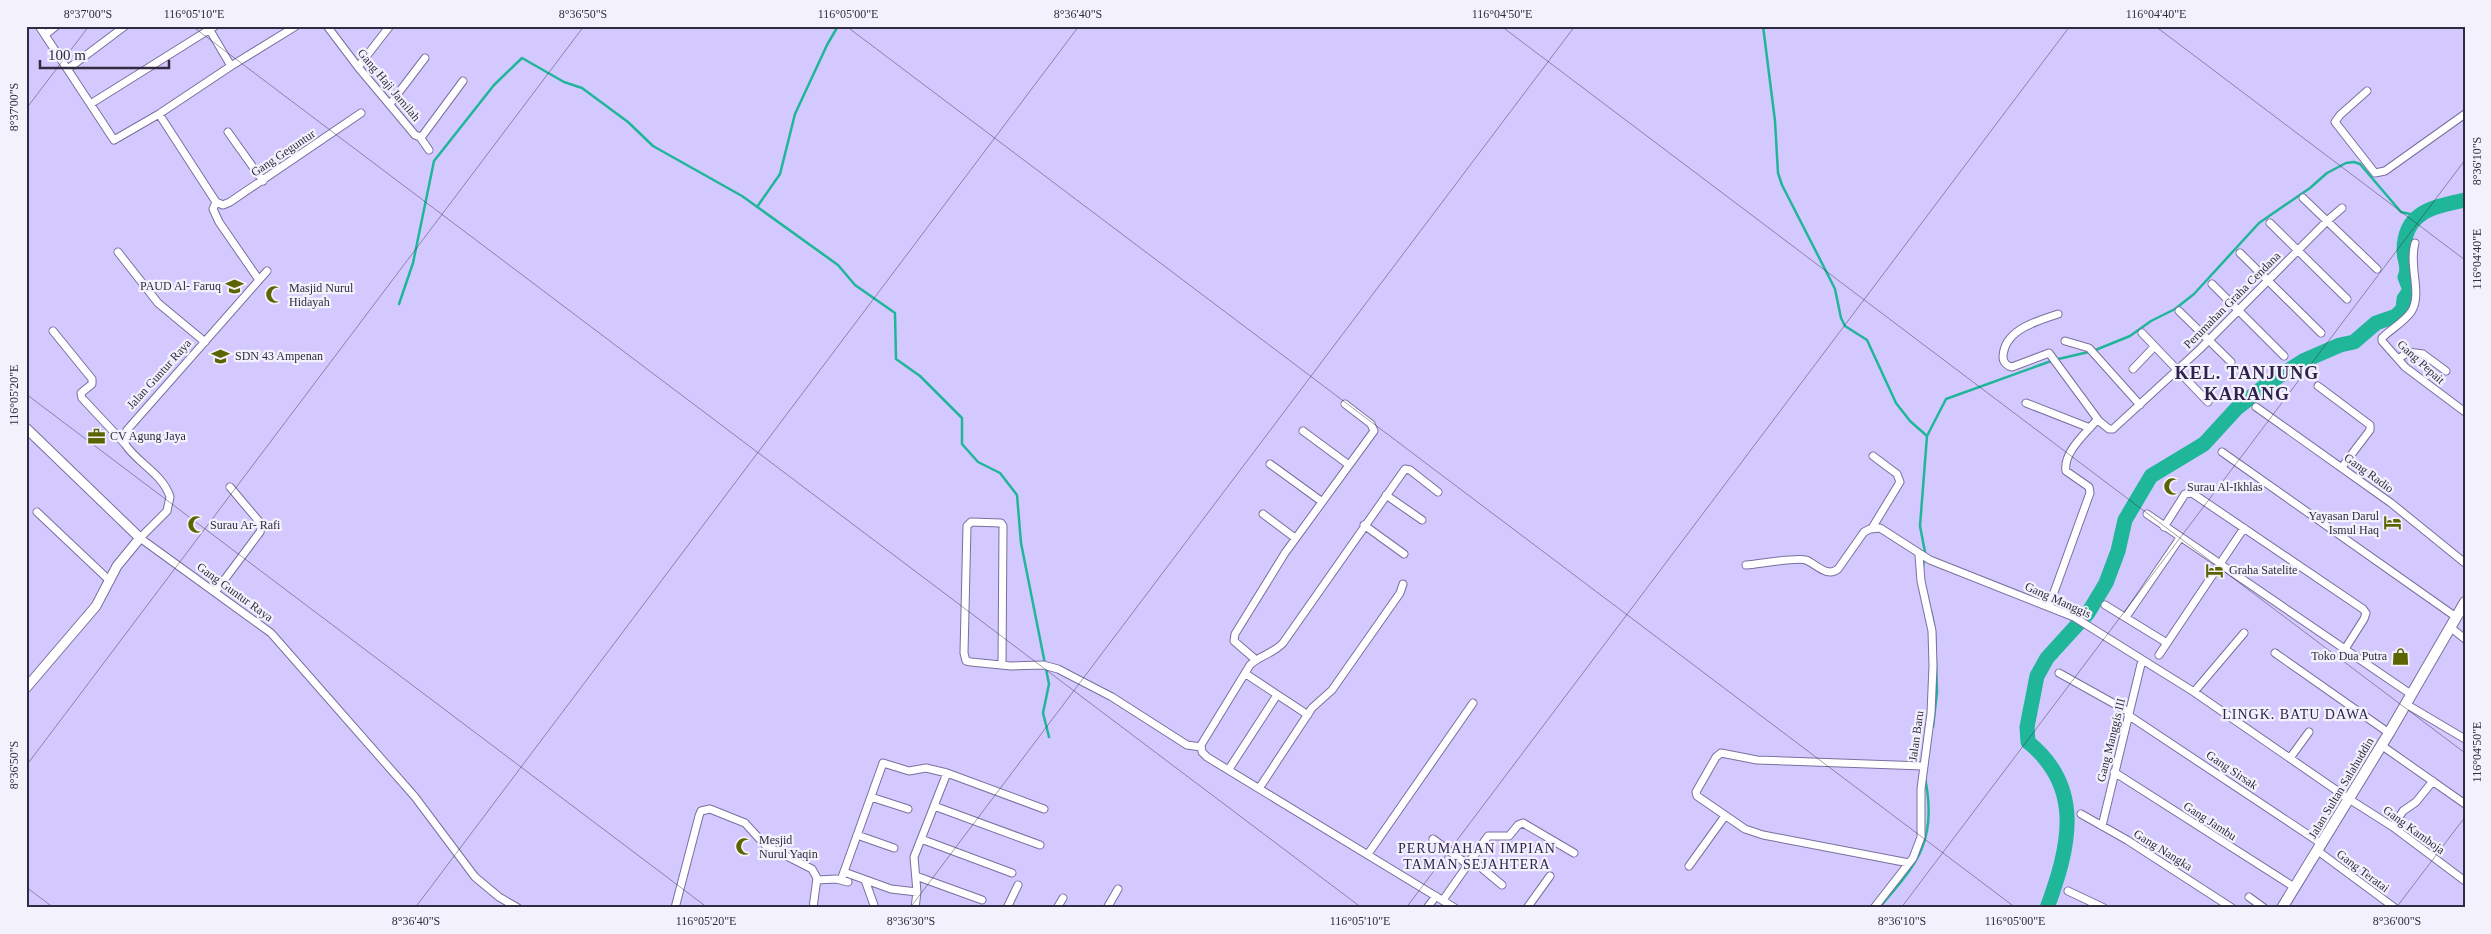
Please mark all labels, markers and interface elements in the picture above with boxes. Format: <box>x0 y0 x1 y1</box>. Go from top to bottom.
text: 8°37'00"S <box>64 7 112 21</box>
text: 116°05'10"E <box>164 7 224 21</box>
text: 8°36'50"S <box>559 7 607 21</box>
text: 116°05'00"E <box>818 7 878 21</box>
text: 8°36'40"S <box>1054 7 1102 21</box>
text: 116°04'50"E <box>1472 7 1532 21</box>
text: 116°04'40"E <box>2126 7 2186 21</box>
scale bar <box>40 38 169 70</box>
street label: Gang Haji Jamilah <box>355 46 423 124</box>
text: 100 m <box>48 47 86 63</box>
text: 8°37'00"S <box>7 83 21 131</box>
street label: Gang Geguntur <box>248 126 318 180</box>
text: 8°36'10"S <box>2470 137 2484 185</box>
text: 116°04'40"E <box>2470 229 2484 289</box>
street label: Perumahan Graha Cendana <box>2181 248 2284 351</box>
school or university icon: PAUD Al- Faruq <box>225 276 245 296</box>
place label: PAUD Al- Faruq <box>140 279 221 293</box>
place label: Masjid Nurul Hidayah <box>289 281 354 309</box>
mosque icon: Masjid Nurul Hidayah <box>265 285 285 305</box>
street label: Jalan Guntur Raya <box>124 336 195 412</box>
street label: Gang Pepait <box>2394 337 2448 387</box>
school or university icon: SDN 43 Ampenan <box>211 346 231 366</box>
place label: SDN 43 Ampenan <box>235 349 323 363</box>
district label: KEL. TANJUNG KARANG <box>2175 363 2319 404</box>
text: 116°05'20"E <box>7 365 21 425</box>
office icon: CV Agung Jaya <box>86 426 106 446</box>
place label: CV Agung Jaya <box>110 429 186 443</box>
street label: Gang Radio <box>2342 450 2396 496</box>
mosque icon: Surau Al-Ikhlas <box>2163 477 2183 497</box>
place label: Surau Al-Ikhlas <box>2187 480 2263 494</box>
place label: Yayasan Darul Ismul Haq <box>2309 509 2380 537</box>
hotel icon: Yayasan Darul Ismul Haq <box>2383 513 2403 533</box>
mosque icon: Surau Ar- Rafi <box>186 515 206 535</box>
place label: Surau Ar- Rafi <box>210 518 281 532</box>
street label: Gang Guntur Raya <box>194 560 276 625</box>
hotel icon: Graha Satelite <box>2205 560 2225 580</box>
place label: Graha Satelite <box>2229 563 2297 577</box>
street label: Gang Manggis <box>2023 579 2094 621</box>
shop icon: Toko Dua Putra <box>2391 646 2411 666</box>
place label: Toko Dua Putra <box>2311 649 2388 663</box>
street label: Gang Manggis III <box>2094 697 2128 783</box>
district label: LINGK. BATU DAWA <box>2222 707 2370 722</box>
street label: Jalan Baru <box>1906 710 1926 762</box>
text: 116°04'50"E <box>2470 722 2484 782</box>
street label: Jalan Sultan Salahuddin <box>2305 735 2377 841</box>
text: 8°36'50"S <box>7 741 21 789</box>
street label: Gang Sirsak <box>2204 748 2260 792</box>
street label: Gang Jambu <box>2181 799 2239 843</box>
street label: Gang Kamboja <box>2380 803 2448 858</box>
street label: Gang Nangka <box>2131 826 2195 874</box>
place label: Mesjid Nurul Yaqin <box>759 833 818 861</box>
mosque icon: Mesjid Nurul Yaqin <box>735 837 755 857</box>
district label: PERUMAHAN IMPIAN TAMAN SEJAHTERA <box>1398 841 1556 872</box>
street label: Gang Teratai <box>2334 847 2392 896</box>
text: 8°36'40"S <box>392 914 440 928</box>
text: 116°05'20"E <box>676 914 736 928</box>
text: 8°36'30"S <box>887 914 935 928</box>
text: 116°05'10"E <box>1330 914 1390 928</box>
text: 8°36'10"S <box>1878 914 1926 928</box>
text: 116°05'00"E <box>1985 914 2045 928</box>
text: 8°36'00"S <box>2373 914 2421 928</box>

